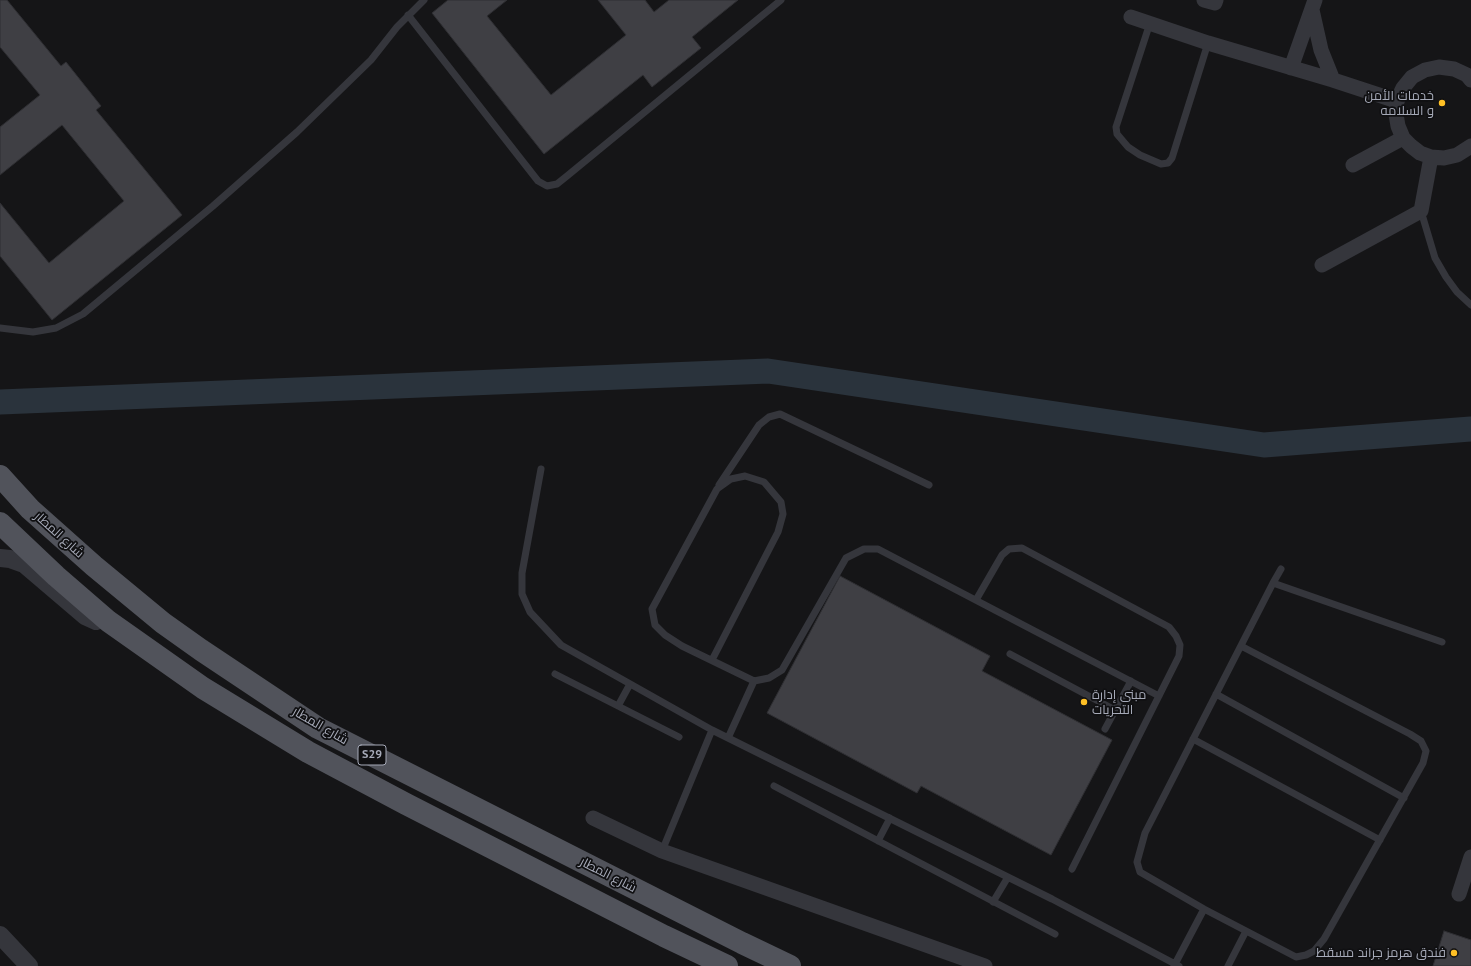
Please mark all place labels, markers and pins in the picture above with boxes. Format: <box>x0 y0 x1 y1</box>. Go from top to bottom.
place label: خدمات الأمن و السلامه <box>1365 88 1434 119</box>
marker: خدمات الأمن و السلامه <box>1437 98 1447 108</box>
place label: مبنى إدارة التحريات <box>1092 687 1146 718</box>
marker: مبنى إدارة التحريات <box>1079 697 1089 707</box>
place label: فندق هرمز جراند مسقط <box>1316 945 1446 961</box>
marker: فندق هرمز جراند مسقط <box>1449 948 1459 958</box>

